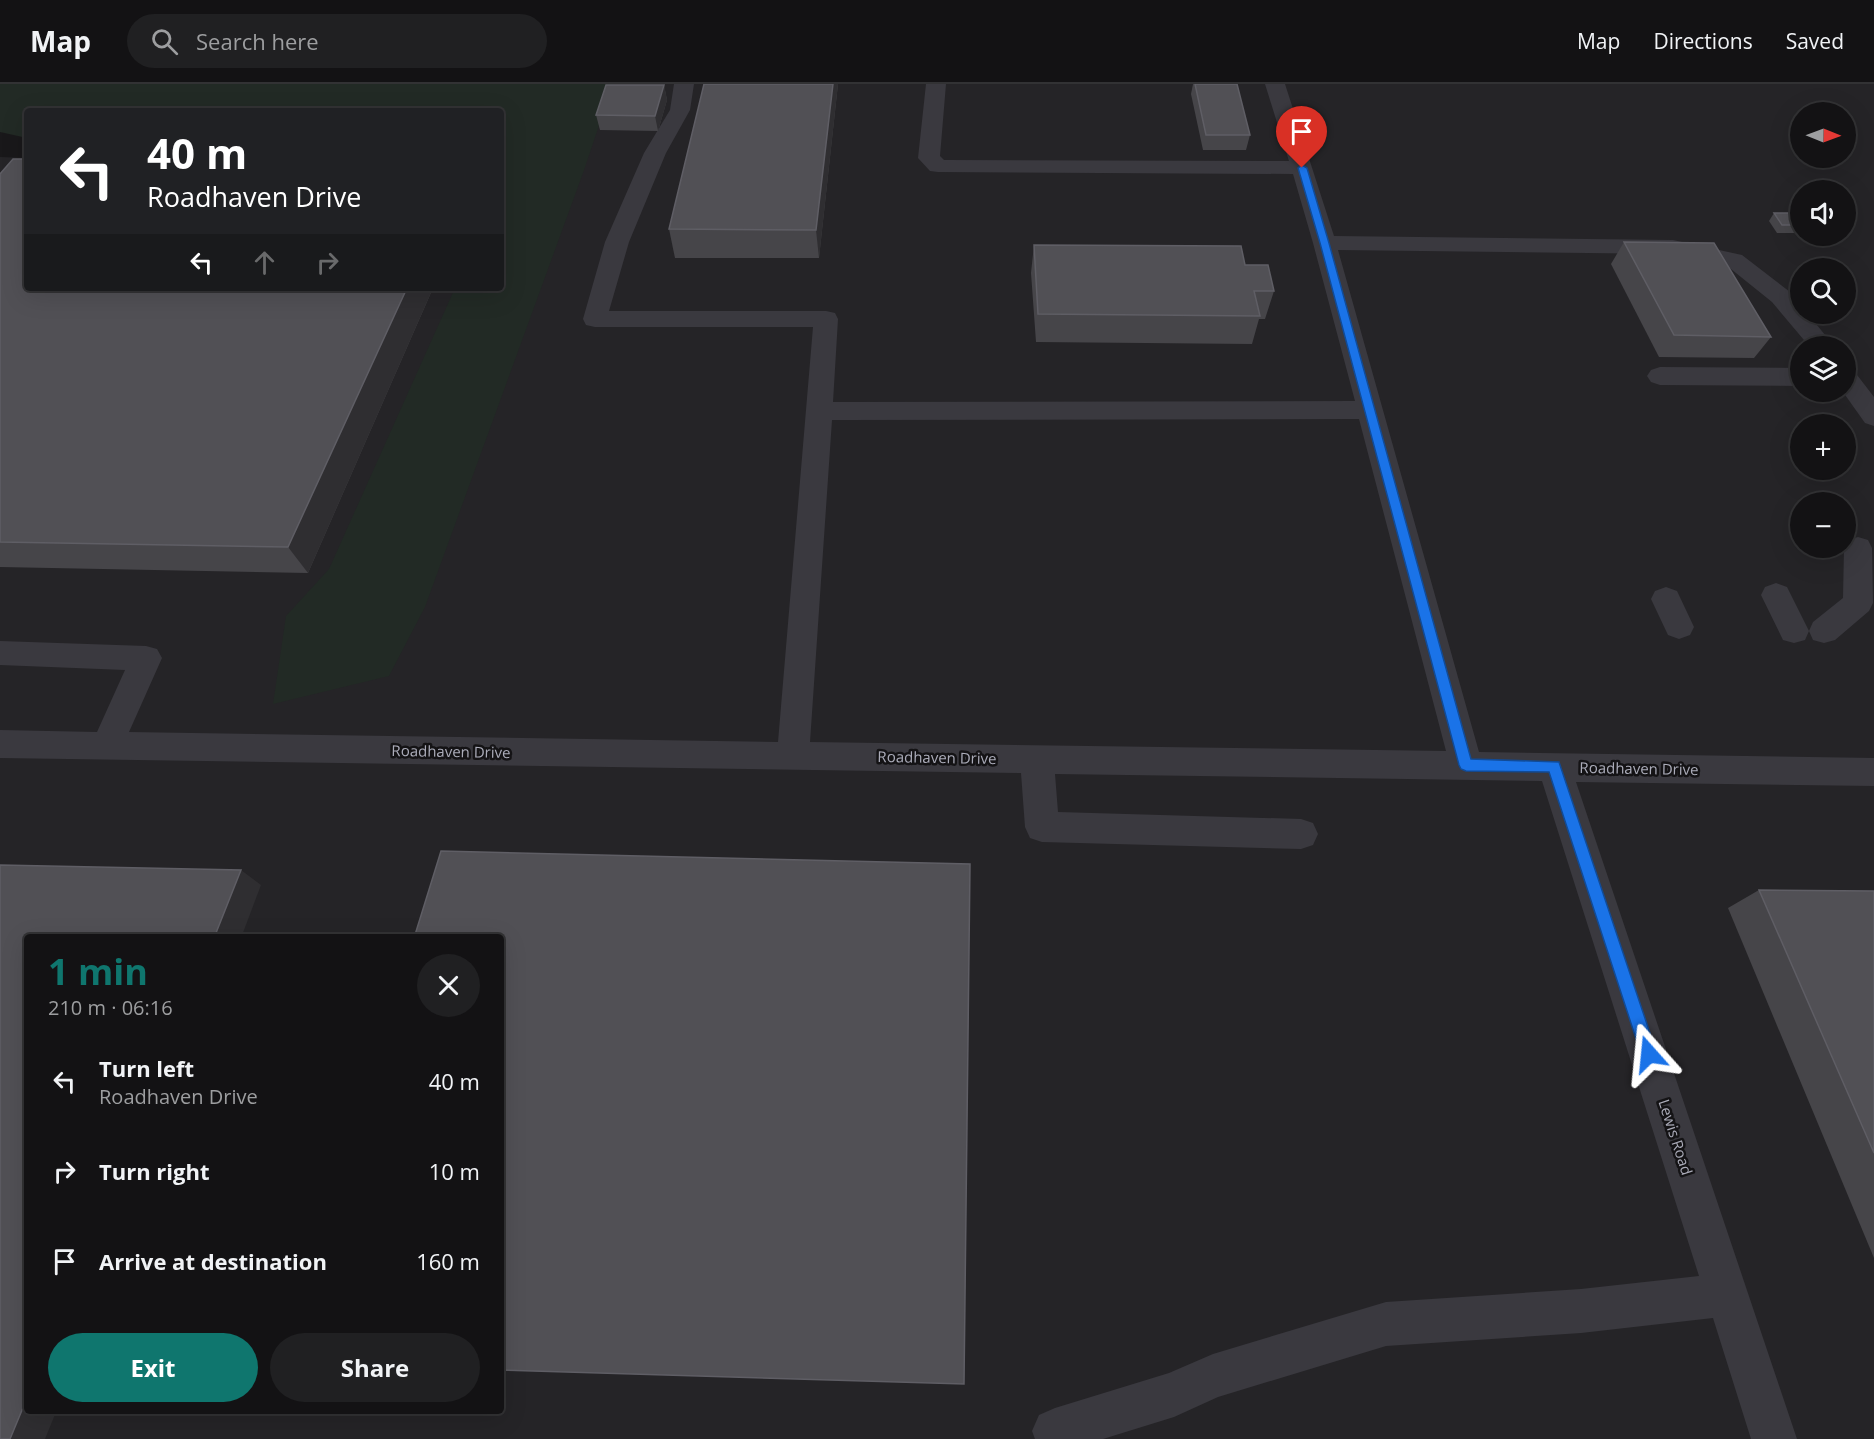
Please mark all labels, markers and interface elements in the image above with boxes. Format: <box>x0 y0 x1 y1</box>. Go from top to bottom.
search box <box>127 14 547 68</box>
text: Map <box>30 22 91 60</box>
icon: search <box>148 25 181 58</box>
text: Search here <box>196 26 319 56</box>
text: Map <box>1577 27 1620 55</box>
text: Directions <box>1653 27 1753 55</box>
text: Saved <box>1786 27 1844 55</box>
north arrow <box>1790 102 1856 168</box>
map controls <box>1790 102 1856 558</box>
pin <box>1276 106 1327 168</box>
icon: arrive <box>1285 115 1318 148</box>
text: 40 m <box>147 124 247 181</box>
icon: left <box>48 132 126 210</box>
text: Roadhaven Drive <box>147 178 361 215</box>
button: sound <box>1790 180 1856 246</box>
icon: left <box>185 246 218 279</box>
icon: ahead <box>248 246 281 279</box>
icon: right <box>311 246 344 279</box>
button: search <box>1790 258 1856 324</box>
button: layers <box>1790 336 1856 402</box>
button: + <box>1790 414 1856 480</box>
button: − <box>1790 492 1856 558</box>
street label: Roadhaven Drive <box>391 740 511 762</box>
street label: Roadhaven Drive <box>877 746 997 768</box>
street label: Roadhaven Drive <box>1579 757 1699 779</box>
text: 1 min <box>48 947 148 996</box>
button: close <box>417 954 480 1017</box>
text: 210 m · 06:16 <box>48 994 173 1021</box>
position arrow <box>1617 1022 1681 1086</box>
text: Turn left <box>99 1053 194 1083</box>
icon: left <box>48 1065 81 1098</box>
text: 40 m <box>429 1066 480 1096</box>
text: Roadhaven Drive <box>99 1083 258 1110</box>
street label: Lewis Road <box>1654 1097 1698 1177</box>
icon: right <box>48 1155 81 1188</box>
text: Turn right <box>99 1156 210 1186</box>
text: 10 m <box>429 1156 480 1186</box>
icon: arrive <box>48 1245 81 1278</box>
text: Arrive at destination <box>99 1246 327 1276</box>
text: 160 m <box>416 1246 480 1276</box>
button: Exit <box>48 1333 258 1402</box>
button: Share <box>270 1333 480 1402</box>

